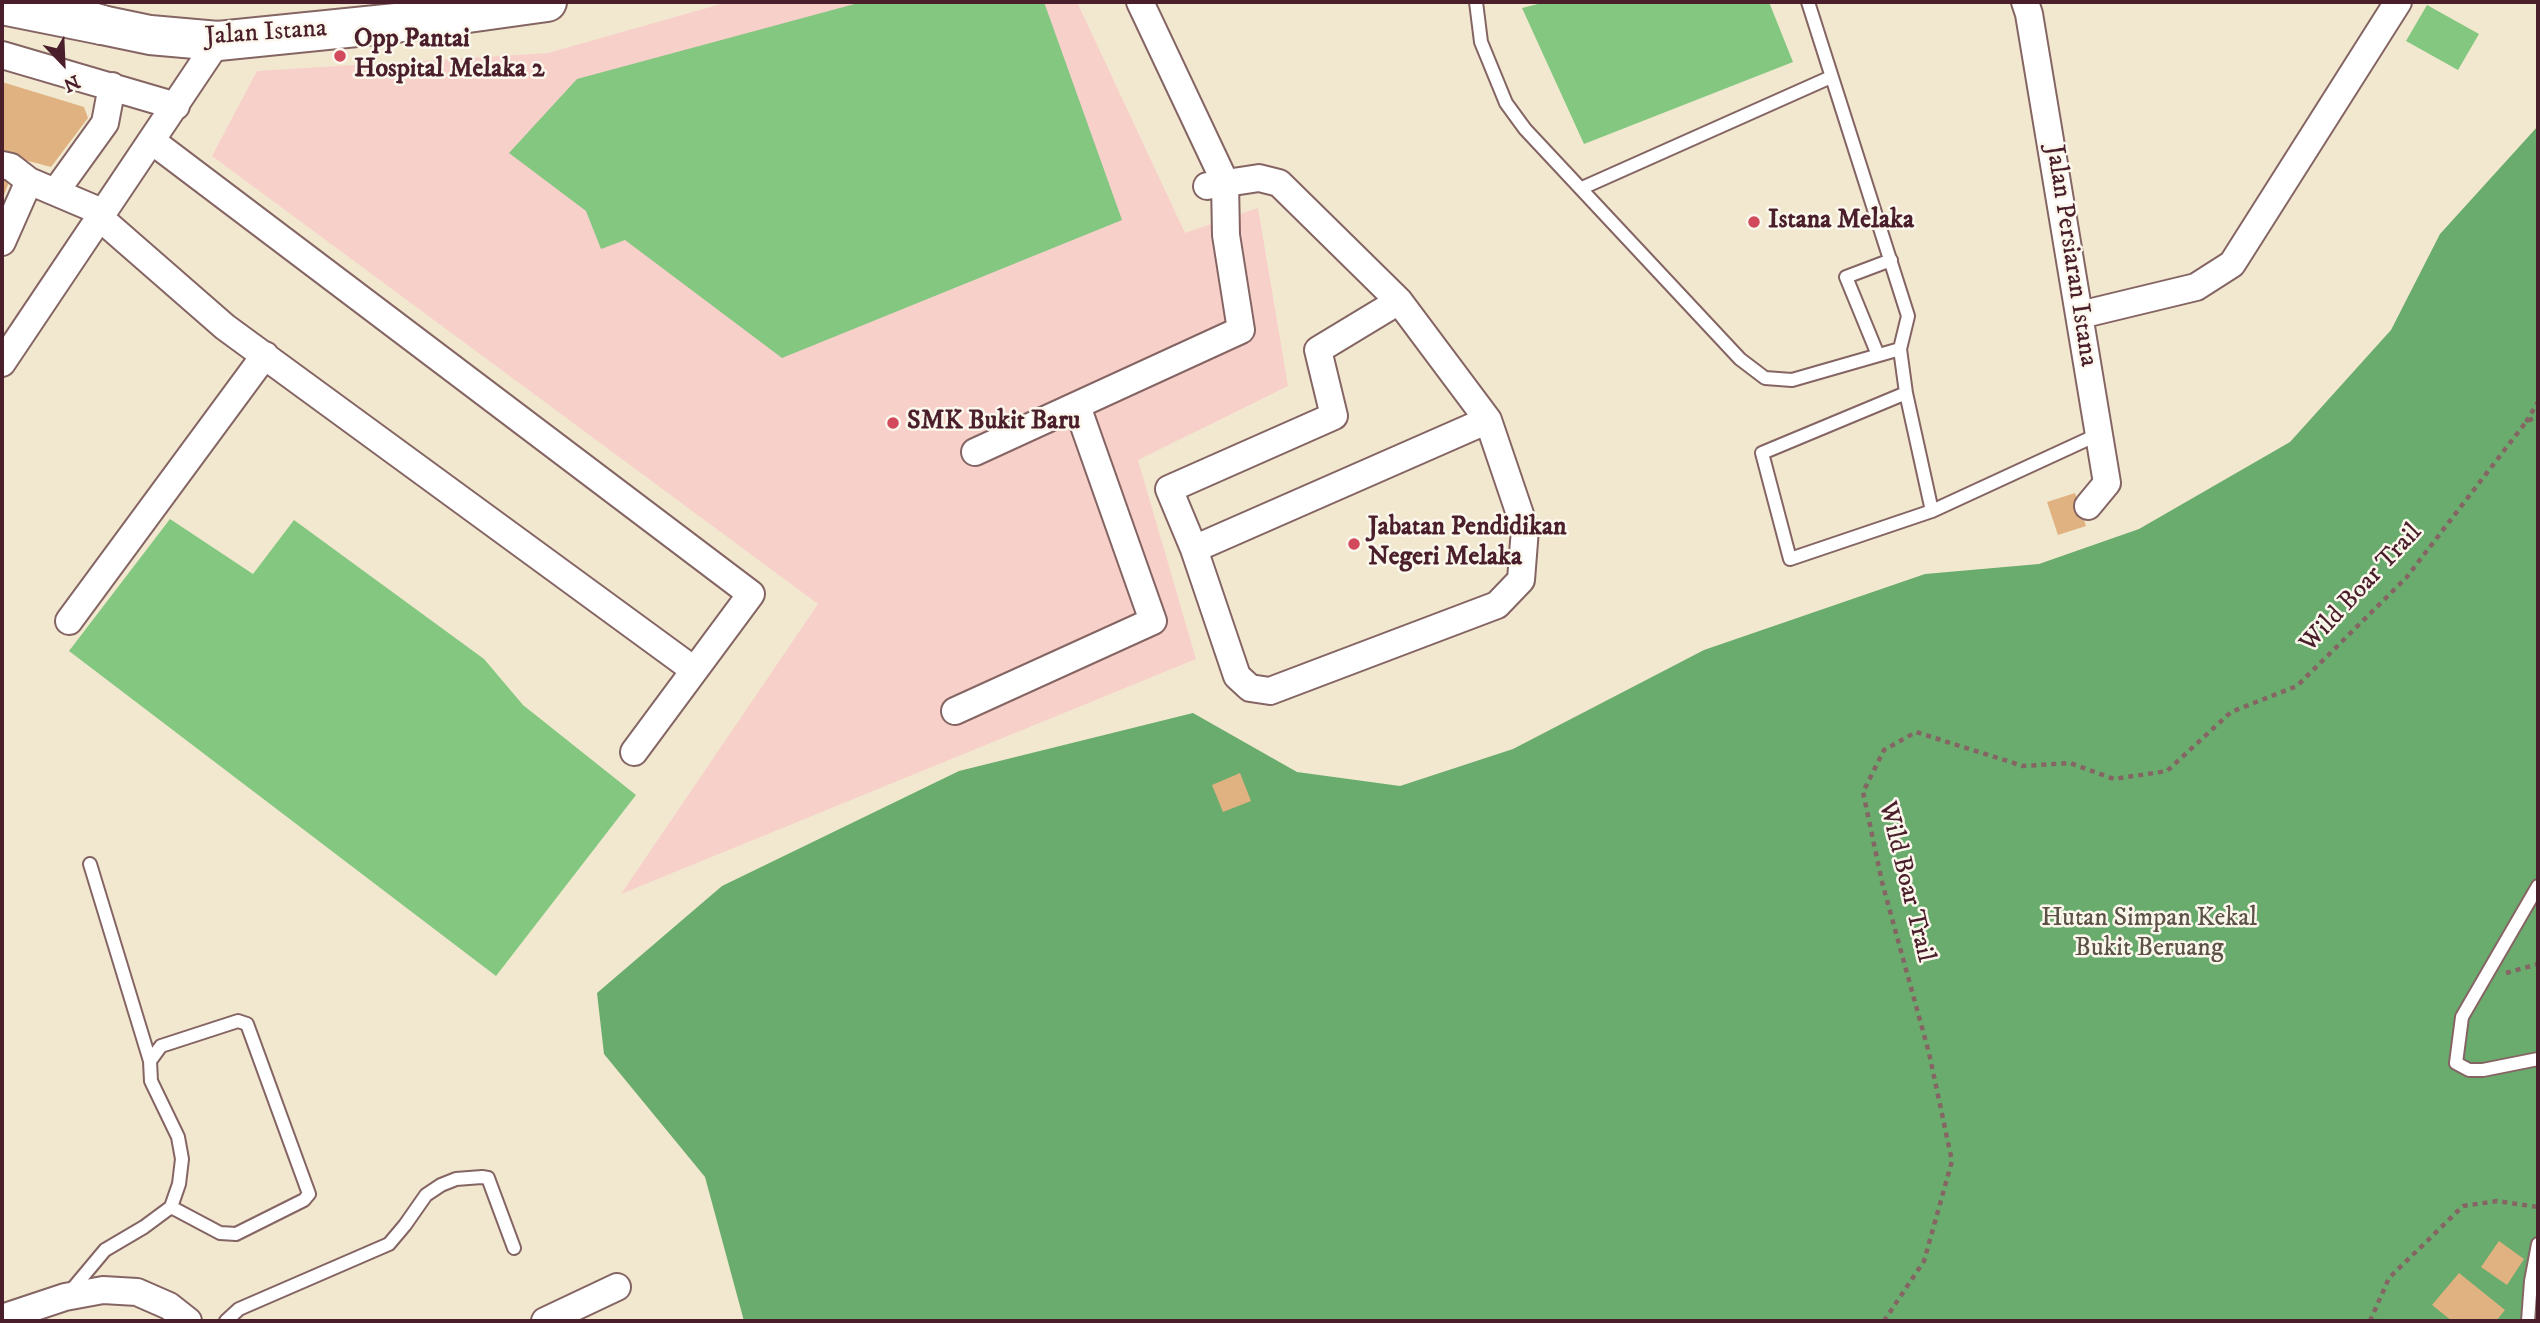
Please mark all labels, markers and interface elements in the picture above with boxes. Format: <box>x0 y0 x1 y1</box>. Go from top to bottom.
street label: Jalan Istana <box>204 14 328 54</box>
place label: Opp Pantai Hospital Melaka 2 <box>354 25 544 86</box>
north arrow <box>28 28 98 98</box>
marker: Opp Pantai Hospital Melaka 2 <box>332 48 348 64</box>
text: N <box>60 69 83 96</box>
street label: Jalan Persiaran Istana <box>2037 143 2103 369</box>
place label: Istana Melaka <box>1768 206 1914 238</box>
marker: Istana Melaka <box>1746 214 1762 230</box>
place label: SMK Bukit Baru <box>907 407 1080 439</box>
marker: SMK Bukit Baru <box>885 415 901 431</box>
place label: Jabatan Pendidikan Negeri Melaka <box>1368 513 1567 574</box>
street label: Wild Boar Trail <box>2294 518 2430 660</box>
marker: Jabatan Pendidikan Negeri Melaka <box>1346 536 1362 552</box>
street label: Wild Boar Trail <box>1870 798 1940 966</box>
park label: Hutan Simpan Kekal Bukit Beruang <box>2041 904 2257 965</box>

